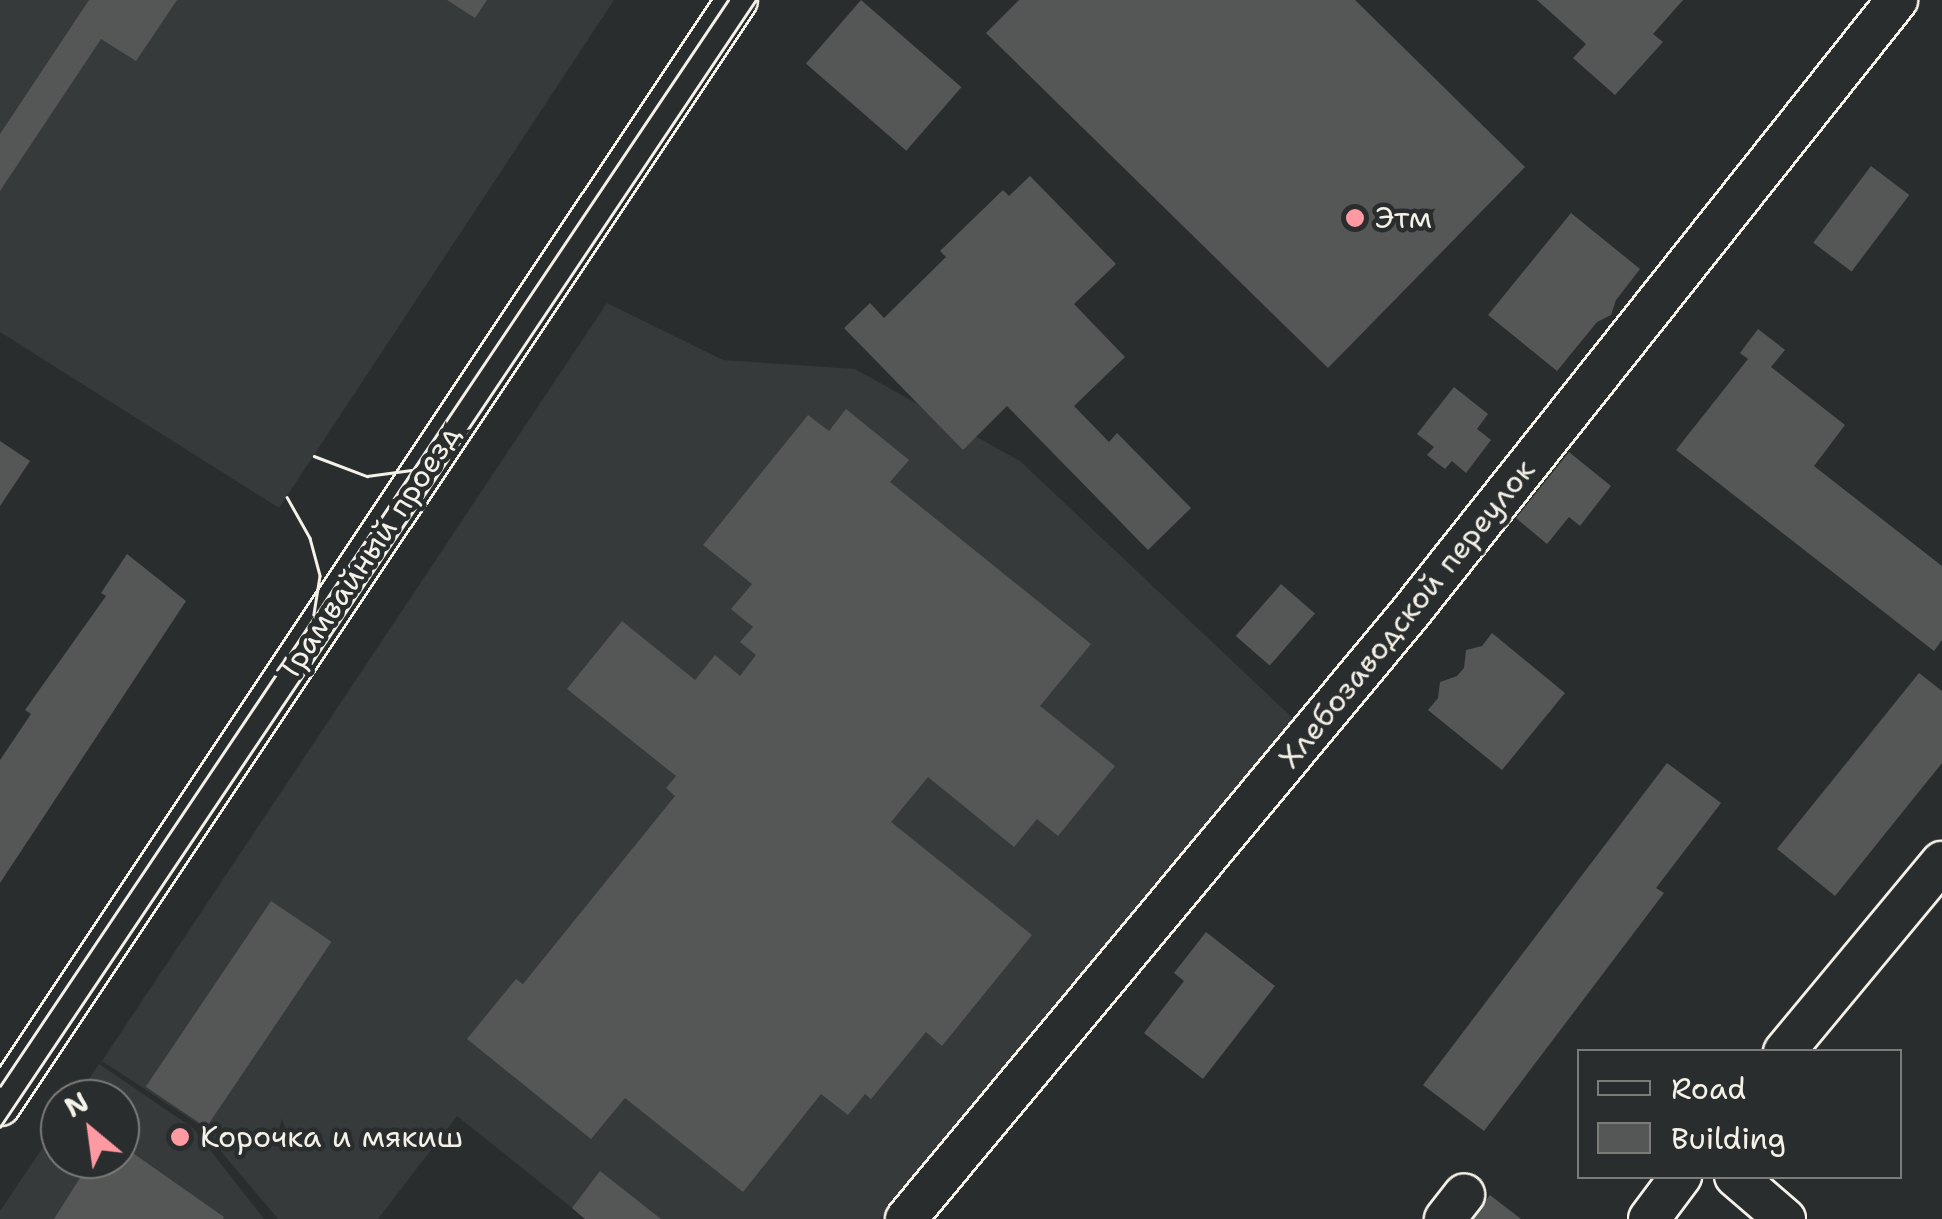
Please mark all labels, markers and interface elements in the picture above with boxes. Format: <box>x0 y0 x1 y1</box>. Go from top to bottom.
place label: Этм <box>1375 200 1432 236</box>
marker: Этм <box>1344 207 1366 229</box>
street label: Трамвайный проезд <box>270 418 468 688</box>
street label: Хлебозаводской переулок <box>1271 452 1543 776</box>
legend <box>1577 1049 1902 1179</box>
text: Road <box>1671 1068 1746 1109</box>
north arrow <box>40 1079 140 1179</box>
text: N <box>58 1083 95 1127</box>
text: Building <box>1671 1118 1786 1159</box>
place label: Корочка и мякиш <box>200 1119 463 1155</box>
marker: Корочка и мякиш <box>169 1126 191 1148</box>

